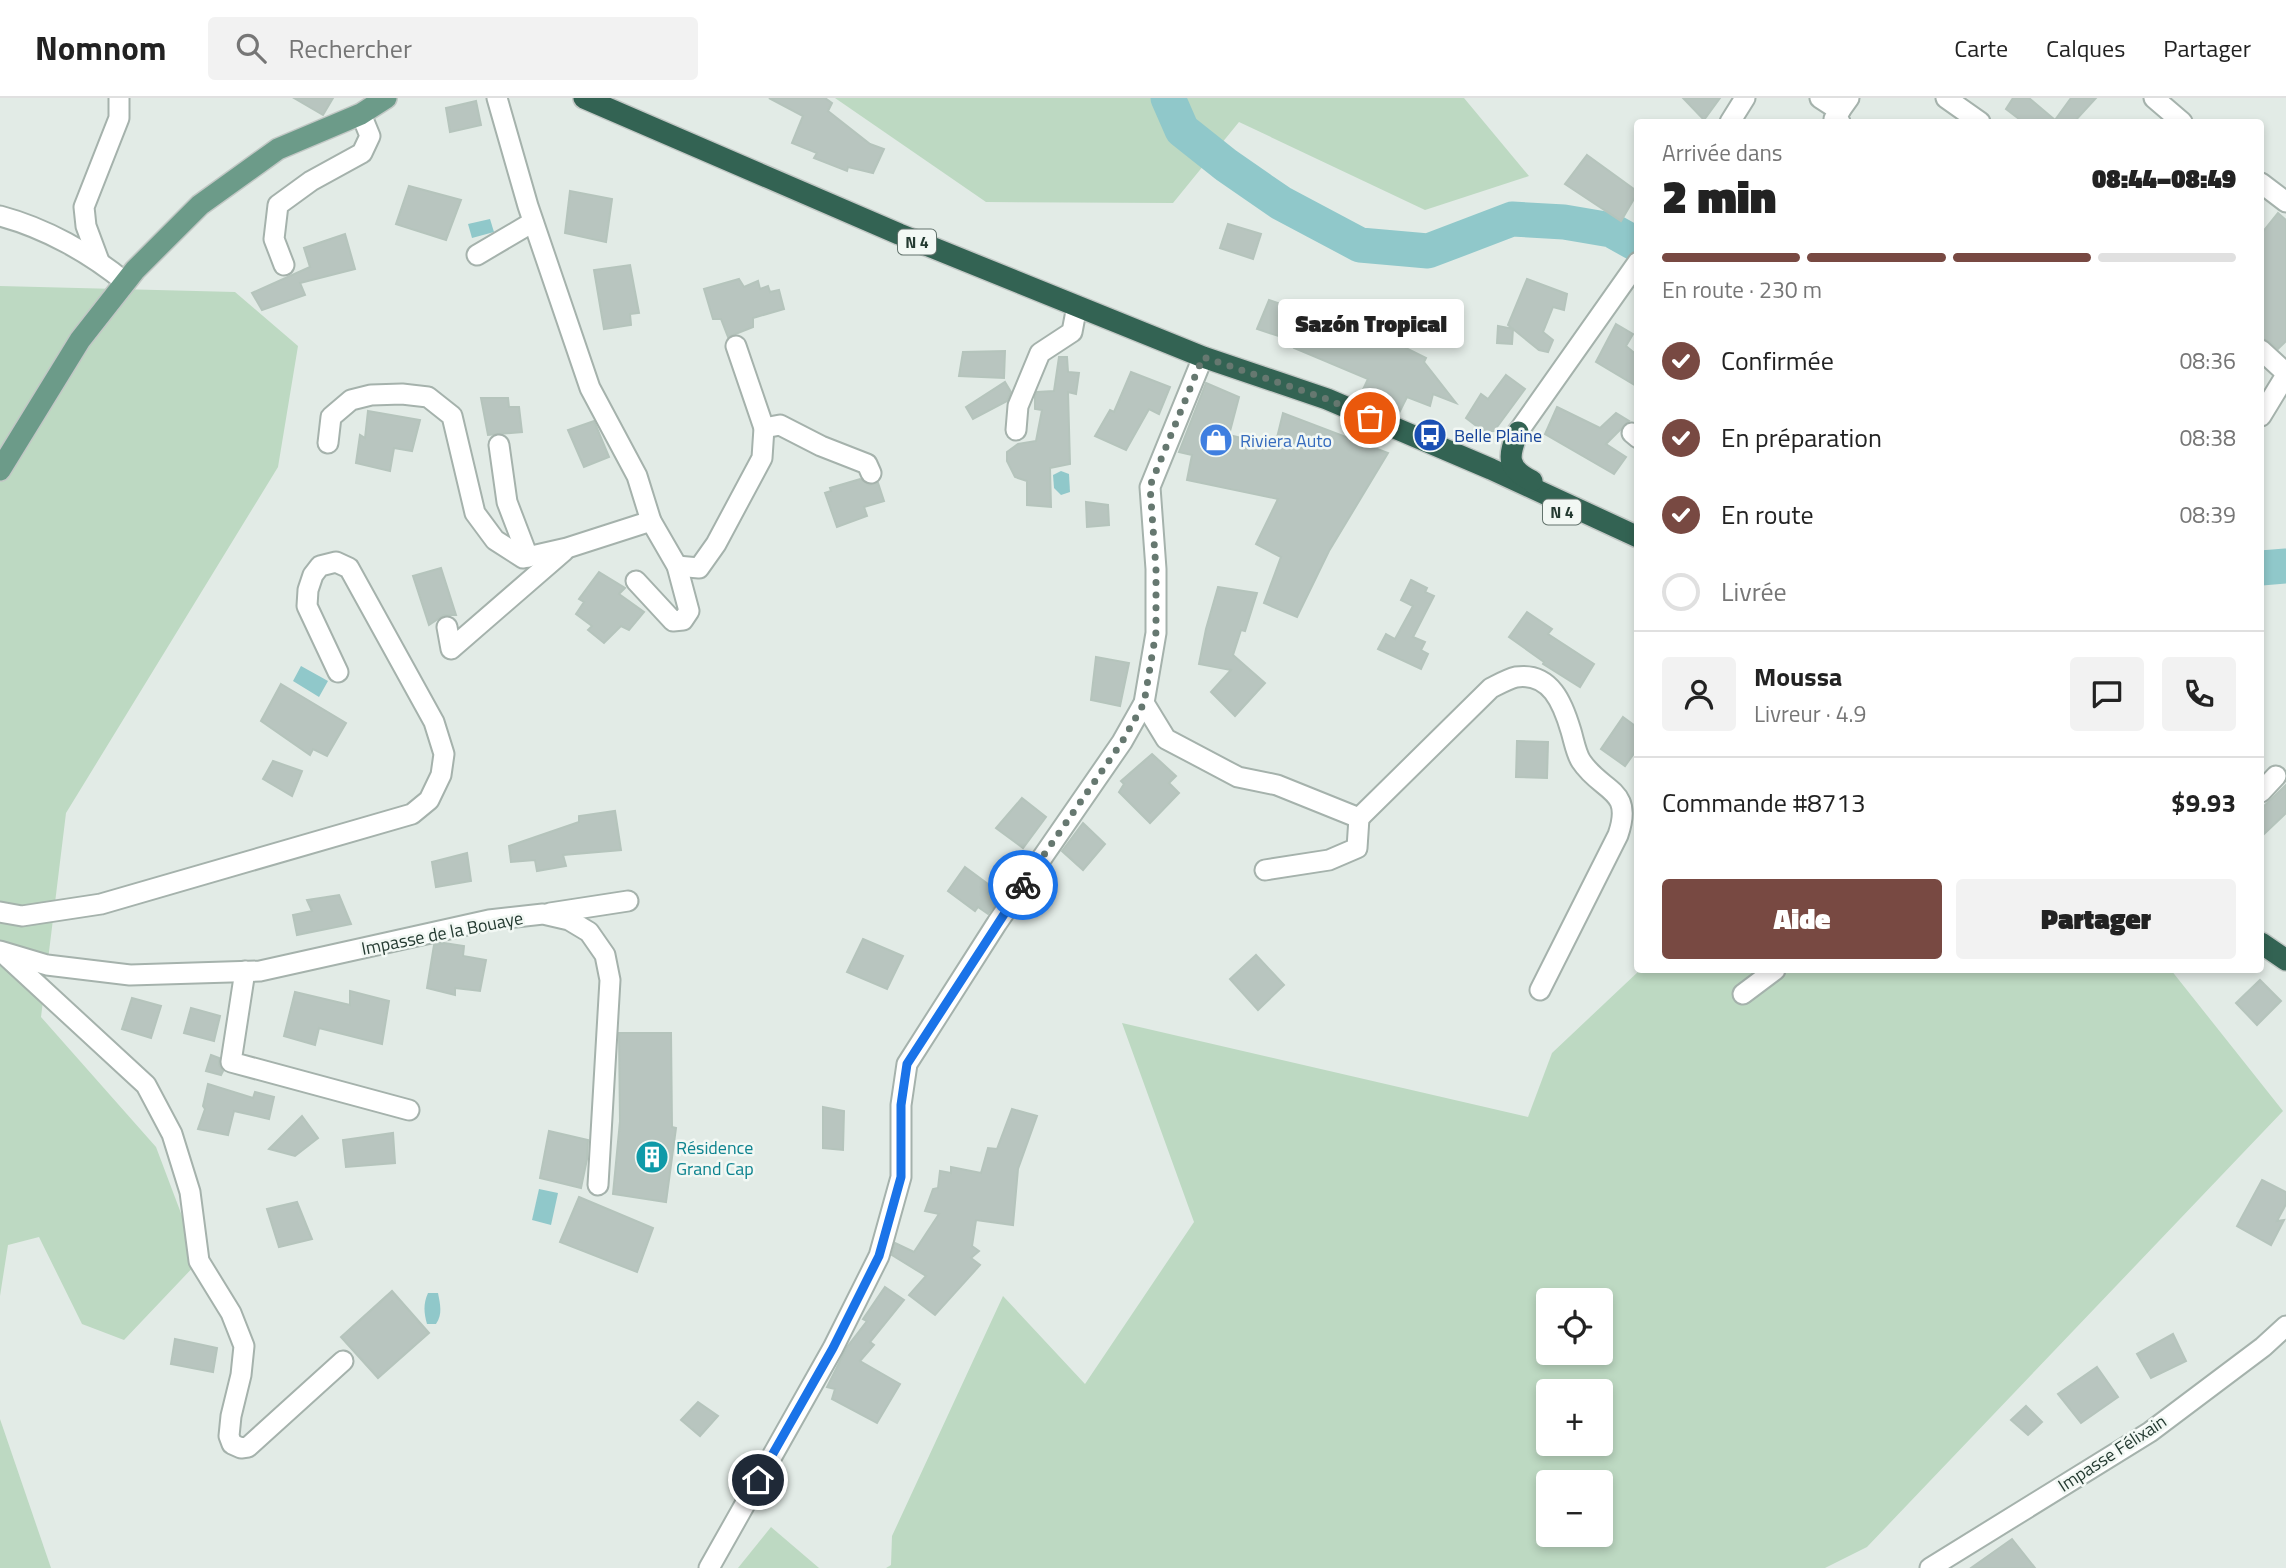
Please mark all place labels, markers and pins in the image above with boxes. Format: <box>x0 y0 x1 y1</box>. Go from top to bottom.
callout: Sazón Tropical <box>1277 299 1463 348</box>
pin <box>1340 388 1400 448</box>
bus stop icon: Belle Plaine <box>1411 416 1449 454</box>
shop icon: Riviera Auto <box>1197 421 1235 459</box>
place label: Belle Plaine <box>1454 422 1542 449</box>
place label: Riviera Auto <box>1240 427 1332 454</box>
place label: Résidence Grand Cap <box>676 1134 754 1182</box>
building icon: Résidence Grand Cap <box>633 1138 671 1176</box>
pin <box>728 1450 788 1510</box>

